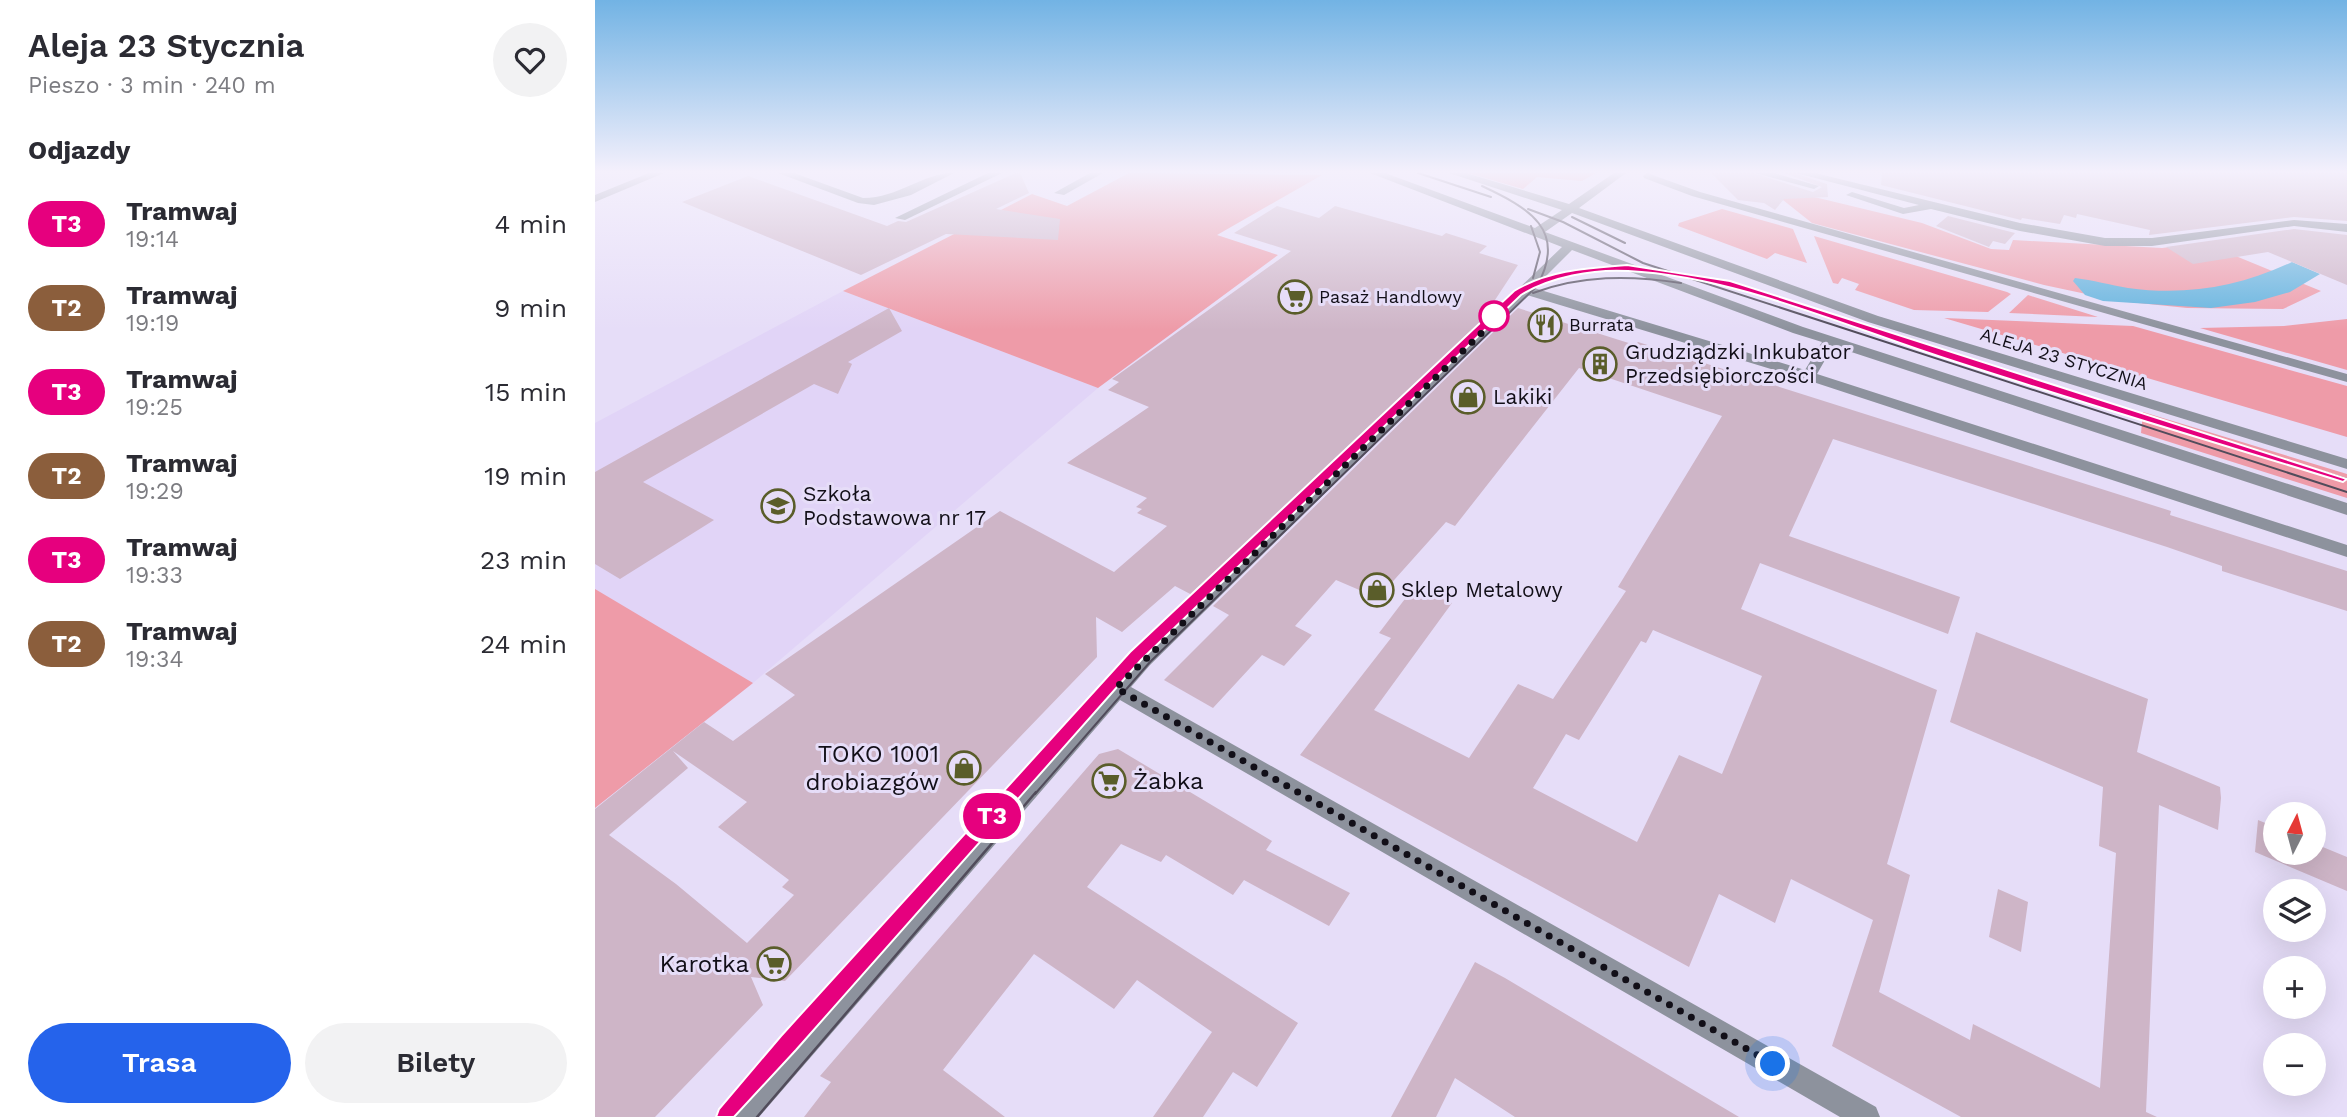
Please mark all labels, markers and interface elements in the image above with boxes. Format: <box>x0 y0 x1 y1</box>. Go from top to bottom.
button: heart <box>493 23 567 97</box>
text: Aleja 23 Stycznia <box>28 26 304 65</box>
text: Pieszo · 3 min · 240 m <box>28 72 276 99</box>
text: Odjazdy <box>28 135 130 165</box>
text: Tramwaj <box>126 196 238 226</box>
text: 4 min <box>494 209 567 239</box>
text: T3 <box>52 210 81 238</box>
text: 19:14 <box>126 226 179 253</box>
supermarket icon: Pasaż Handlowy <box>1276 278 1314 316</box>
text: Tramwaj <box>126 280 238 310</box>
place label: Pasaż Handlowy <box>1319 286 1462 307</box>
text: 9 min <box>494 293 567 323</box>
text: T2 <box>52 294 81 322</box>
unlabelled marker <box>1479 301 1509 331</box>
restaurant icon: Burrata <box>1526 306 1564 344</box>
text: 19:19 <box>126 310 179 337</box>
place label: Burrata <box>1569 314 1634 335</box>
street label: ALEJA 23 STYCZNIA <box>1978 323 2151 394</box>
place label: Grudziądzki Inkubator Przedsiębiorczości <box>1625 339 1852 388</box>
building icon: Grudziądzki Inkubator Przedsiębiorczości <box>1581 345 1619 383</box>
text: Tramwaj <box>126 364 238 394</box>
text: 15 min <box>485 377 567 407</box>
text: T3 <box>52 378 81 406</box>
shop icon: Lakiki <box>1449 378 1487 416</box>
place label: Lakiki <box>1493 384 1552 409</box>
text: 19:25 <box>126 394 183 421</box>
text: Tramwaj <box>126 448 238 478</box>
text: 19 min <box>484 461 567 491</box>
text: T2 <box>52 462 81 490</box>
text: 19:29 <box>126 478 184 505</box>
place label: Szkoła Podstawowa nr 17 <box>803 481 986 530</box>
school or university icon: Szkoła Podstawowa nr 17 <box>759 487 797 525</box>
text: Tramwaj <box>126 532 238 562</box>
text: 23 min <box>480 545 567 575</box>
text: T3 <box>52 546 81 574</box>
text: 19:33 <box>126 562 183 589</box>
shop icon: Sklep Metalowy <box>1358 571 1396 609</box>
place label: Sklep Metalowy <box>1401 577 1563 602</box>
text: Tramwaj <box>126 616 238 646</box>
text: 24 min <box>480 629 567 659</box>
text: T2 <box>52 630 81 658</box>
text: 19:34 <box>126 646 183 673</box>
place label: TOKO 1001 drobiazgów <box>805 740 939 796</box>
shop icon: TOKO 1001 drobiazgów <box>945 749 983 787</box>
supermarket icon: Żabka <box>1090 762 1128 800</box>
place label: Żabka <box>1133 767 1204 795</box>
line badge: T3 <box>961 793 1023 839</box>
text: T3 <box>977 802 1007 830</box>
north arrow <box>2263 802 2326 864</box>
map controls <box>2263 802 2326 1096</box>
button: layers <box>2263 879 2326 942</box>
supermarket icon: Karotka <box>755 945 793 983</box>
place label: Karotka <box>659 950 749 978</box>
button: + <box>2263 956 2326 1019</box>
button: Trasa <box>28 1023 291 1103</box>
button: Bilety <box>305 1023 567 1103</box>
button: − <box>2263 1033 2326 1096</box>
your location <box>1755 1046 1790 1081</box>

